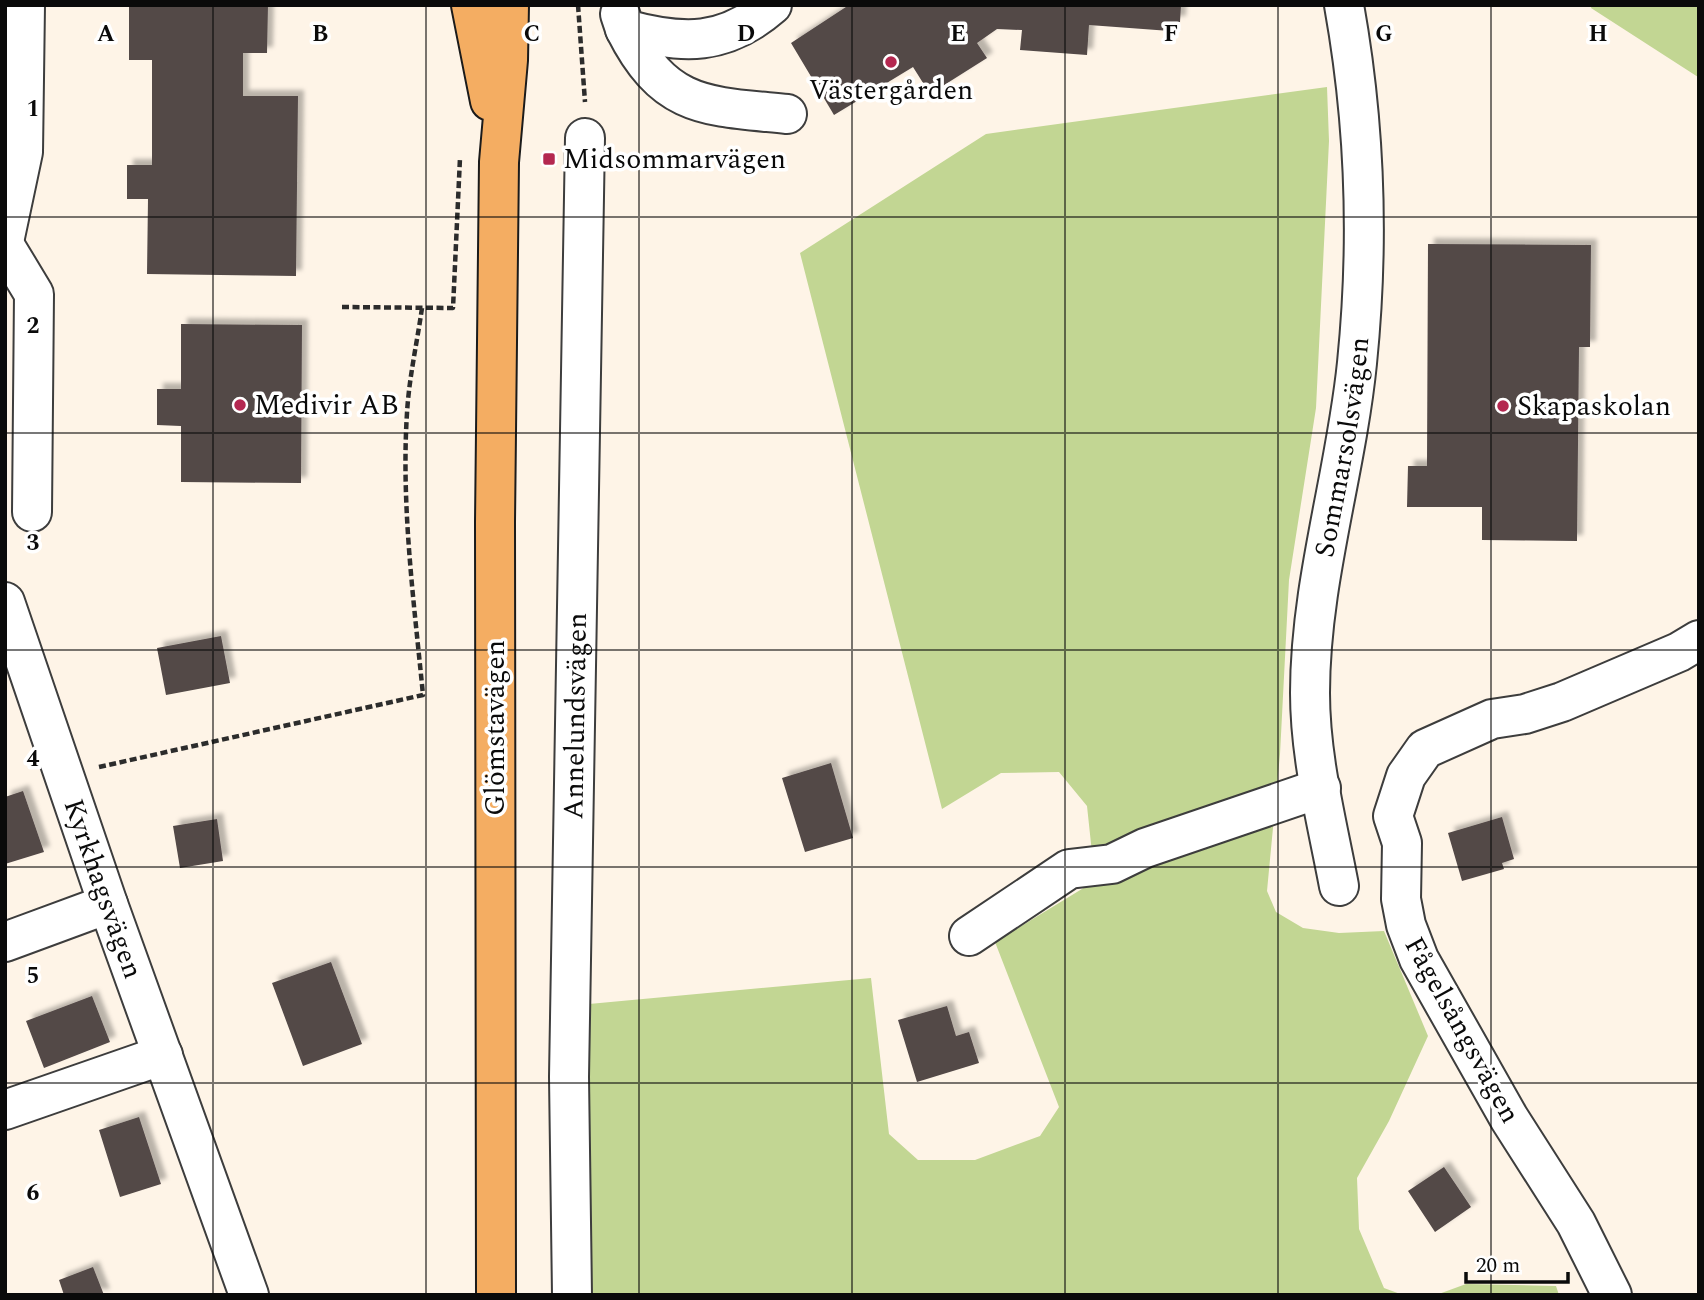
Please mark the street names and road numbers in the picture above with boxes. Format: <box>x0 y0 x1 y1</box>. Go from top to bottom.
street label: Sommarsolsvägen <box>1303 335 1381 561</box>
street label: Annelundsvägen <box>552 612 598 820</box>
street label: Glömstavägen <box>474 640 517 816</box>
street label: Kyrkhagsvägen <box>52 793 155 985</box>
street label: Fågelsångsvägen <box>1393 929 1531 1131</box>

